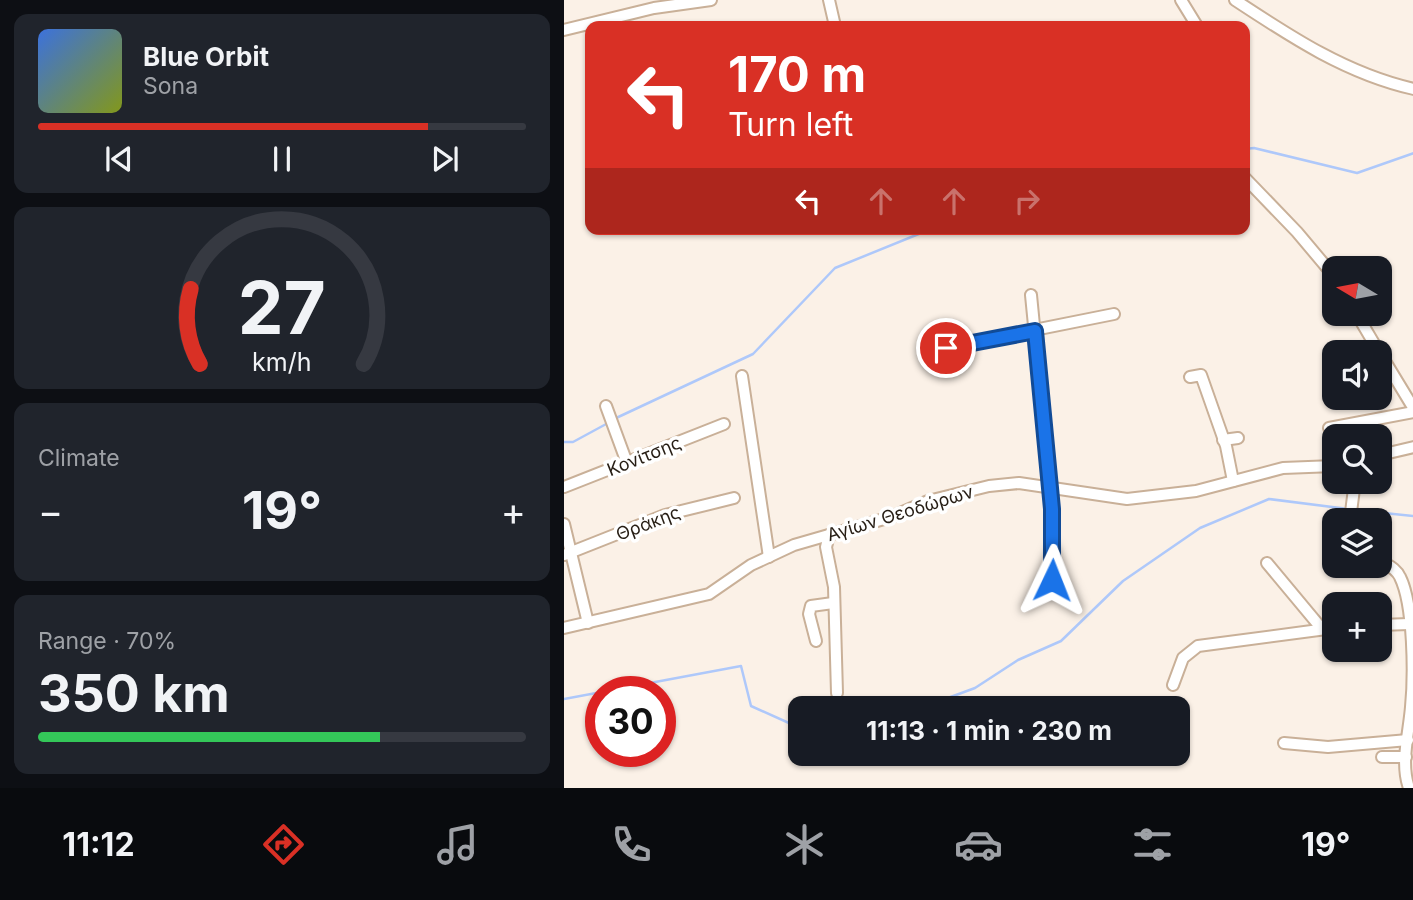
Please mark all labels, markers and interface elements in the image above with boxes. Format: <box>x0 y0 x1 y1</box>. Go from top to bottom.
text: Blue Orbit <box>143 41 269 72</box>
text: 170 m <box>728 45 866 104</box>
icon: left <box>613 49 704 140</box>
text: Sona <box>143 72 198 100</box>
text: Turn left <box>728 105 853 144</box>
icon: previous <box>100 140 138 178</box>
icon: pause <box>263 140 301 178</box>
icon: next <box>426 140 464 178</box>
icon: left <box>789 182 827 220</box>
icon: ahead <box>862 182 900 220</box>
icon: ahead <box>935 182 973 220</box>
icon: right <box>1008 182 1046 220</box>
north arrow <box>1322 256 1392 326</box>
map controls <box>1322 256 1392 662</box>
text: 27 <box>238 263 326 352</box>
pin <box>916 318 976 378</box>
icon: arrive <box>927 329 965 367</box>
button: sound <box>1322 340 1392 410</box>
text: km/h <box>252 346 312 376</box>
button: search <box>1322 424 1392 494</box>
street label: Κονίτσης <box>604 432 684 480</box>
text: Climate <box>38 444 120 472</box>
text: 19° <box>242 479 322 542</box>
street label: Αγίων Θεοδώρων <box>824 481 976 545</box>
text: − <box>38 488 63 534</box>
text: + <box>501 488 526 534</box>
street label: Θράκης <box>613 501 683 545</box>
button: layers <box>1322 508 1392 578</box>
position arrow <box>1015 543 1089 617</box>
button: + <box>1322 592 1392 662</box>
text: Range · 70% <box>38 627 176 655</box>
text: 350 km <box>38 662 230 725</box>
speed limit sign: 30 <box>585 676 676 767</box>
text: 11:13 · 1 min · 230 m <box>866 715 1112 746</box>
icon: directions <box>259 820 308 869</box>
icon: music <box>433 820 482 869</box>
icon: phone <box>607 820 656 869</box>
icon: climate <box>780 820 829 869</box>
icon: car <box>954 820 1003 869</box>
icon: filters <box>1128 820 1177 869</box>
text: 11:12 <box>62 825 135 864</box>
text: 19° <box>1301 825 1351 864</box>

